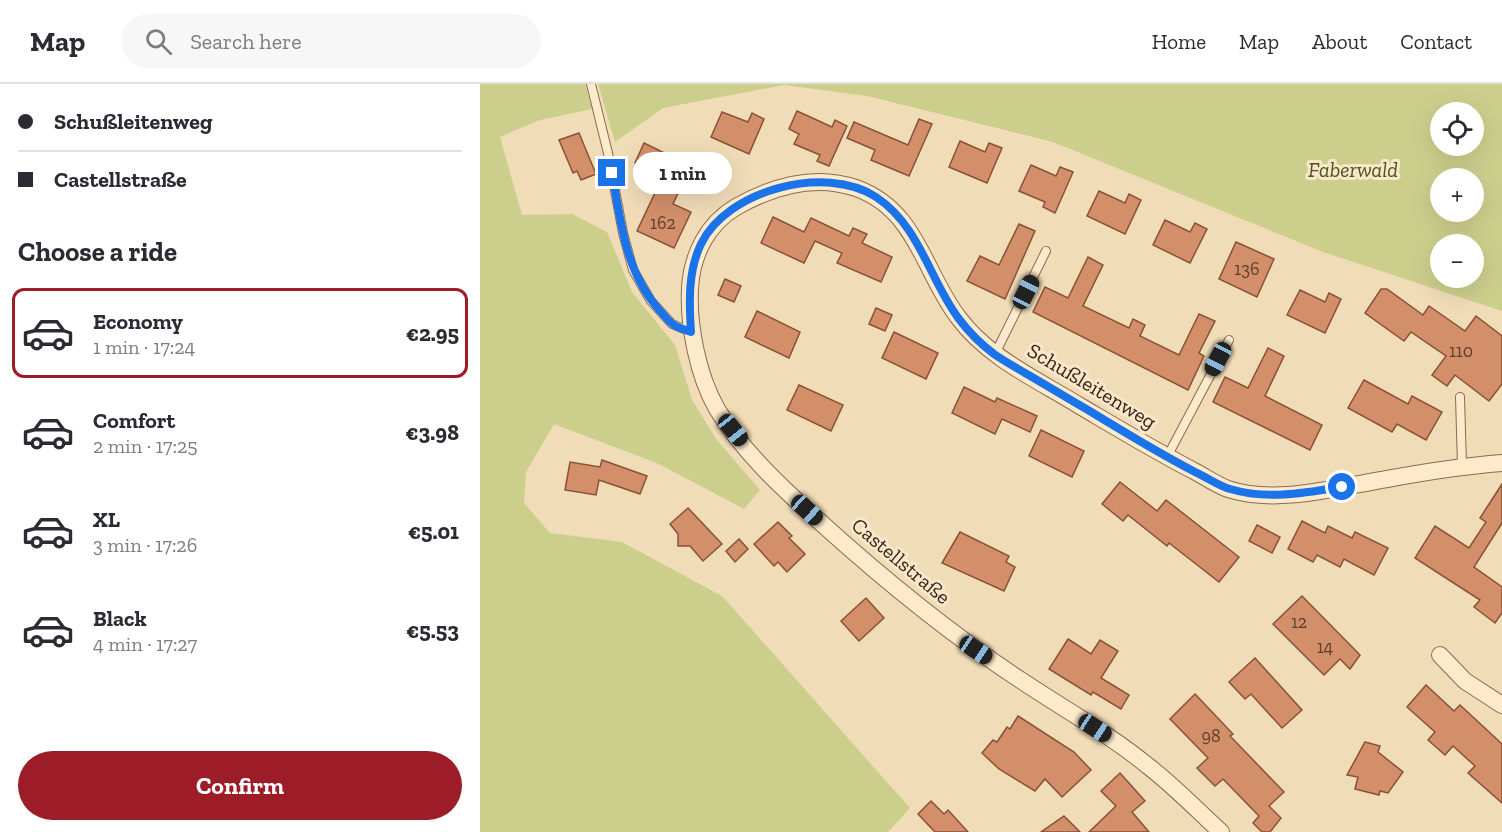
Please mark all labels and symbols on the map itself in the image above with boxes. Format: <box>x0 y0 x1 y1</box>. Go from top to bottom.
callout: 1 min <box>633 152 732 194</box>
park label: Faberwald <box>1308 157 1398 182</box>
route end <box>598 159 625 186</box>
house number: 162 <box>650 212 676 234</box>
house number: 136 <box>1234 258 1260 280</box>
car <box>1010 272 1042 312</box>
street label: Schußleitenweg <box>1023 337 1162 434</box>
car <box>1202 339 1234 379</box>
house number: 110 <box>1449 340 1473 362</box>
car <box>715 410 751 450</box>
route start <box>1328 473 1355 500</box>
car <box>788 491 826 529</box>
street label: Castellstraße <box>847 512 956 609</box>
house number: 12 <box>1291 611 1307 633</box>
car <box>956 632 996 668</box>
house number: 14 <box>1317 636 1334 658</box>
car <box>1075 711 1115 745</box>
house number: 98 <box>1201 725 1221 747</box>

